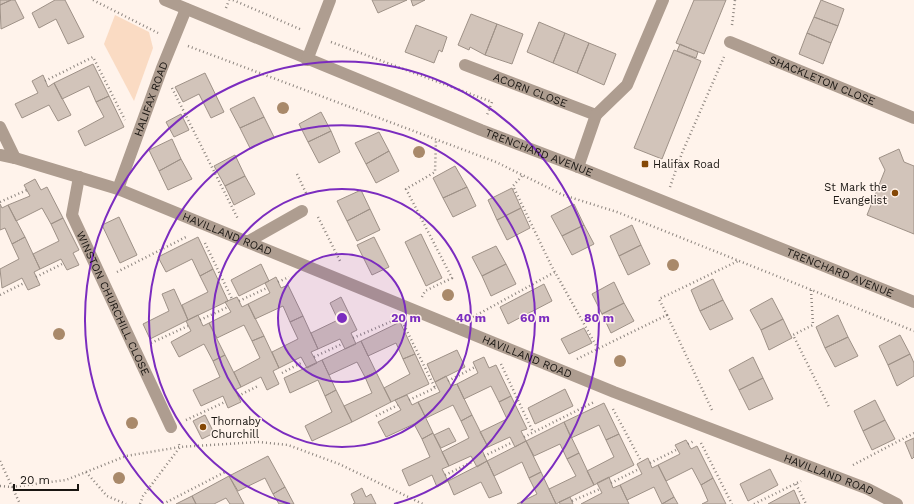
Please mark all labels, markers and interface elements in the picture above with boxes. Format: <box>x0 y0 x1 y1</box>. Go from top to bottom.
street label: SHACKLETON CLOSE <box>768 53 877 108</box>
street label: HALIFAX ROAD <box>131 59 171 138</box>
street label: ACORN CLOSE <box>492 70 569 110</box>
street label: TRENCHARD AVENUE <box>484 126 595 179</box>
place label: Halifax Road <box>653 158 720 171</box>
marker: Halifax Road <box>640 159 650 169</box>
place label: St Mark the Evangelist <box>824 181 887 207</box>
marker: St Mark the Evangelist <box>890 188 900 198</box>
street label: HAVILLAND ROAD <box>181 210 274 258</box>
street label: WINSTON CHURCHILL CLOSE <box>74 229 152 377</box>
street label: TRENCHARD AVENUE <box>785 245 896 300</box>
centre of rings <box>335 311 349 325</box>
text: 20 m <box>391 311 421 325</box>
text: 40 m <box>456 311 486 325</box>
text: 60 m <box>520 311 550 325</box>
text: 80 m <box>584 311 614 325</box>
street label: HAVILLAND ROAD <box>480 332 574 381</box>
place label: Thornaby Churchill <box>211 415 261 441</box>
marker: Thornaby Churchill <box>198 422 208 432</box>
street label: HAVILLAND ROAD <box>782 451 877 498</box>
scale bar <box>14 466 78 492</box>
text: 20 m <box>20 473 50 487</box>

